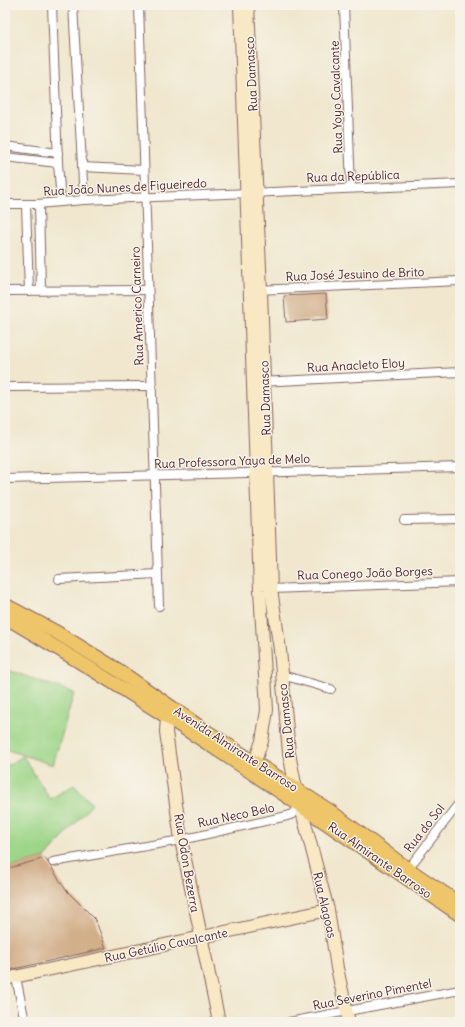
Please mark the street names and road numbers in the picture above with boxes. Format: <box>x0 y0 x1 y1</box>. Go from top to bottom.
street label: Rua Damasco <box>242 36 260 112</box>
street label: Rua Yoyo Cavalcante <box>327 40 345 154</box>
street label: Rua da República <box>306 167 400 185</box>
street label: Rua João Nunes de Figueiredo <box>43 175 207 199</box>
street label: Rua Americo Carneiro <box>127 246 147 366</box>
street label: Rua José Jesuino de Brito <box>285 264 425 284</box>
street label: Rua Anacleto Eloy <box>307 355 405 375</box>
street label: Rua Damasco <box>256 360 274 436</box>
street label: Rua Professora Yaya de Melo <box>154 451 311 471</box>
street label: Rua Conego João Borges <box>297 563 433 583</box>
street label: Rua Damasco <box>275 683 297 759</box>
street label: Avenida Almirante Barroso <box>171 703 301 795</box>
street label: Rua Neco Belo <box>196 799 276 830</box>
street label: Rua do Sol <box>401 801 447 855</box>
street label: Rua Odon Bezerra <box>171 812 203 914</box>
street label: Rua Almirante Barroso <box>325 819 435 902</box>
street label: Rua Alagoas <box>310 871 340 939</box>
street label: Rua Getúlio Cavalcante <box>103 925 229 965</box>
street label: Rua Severino Pimentel <box>311 975 433 1013</box>

